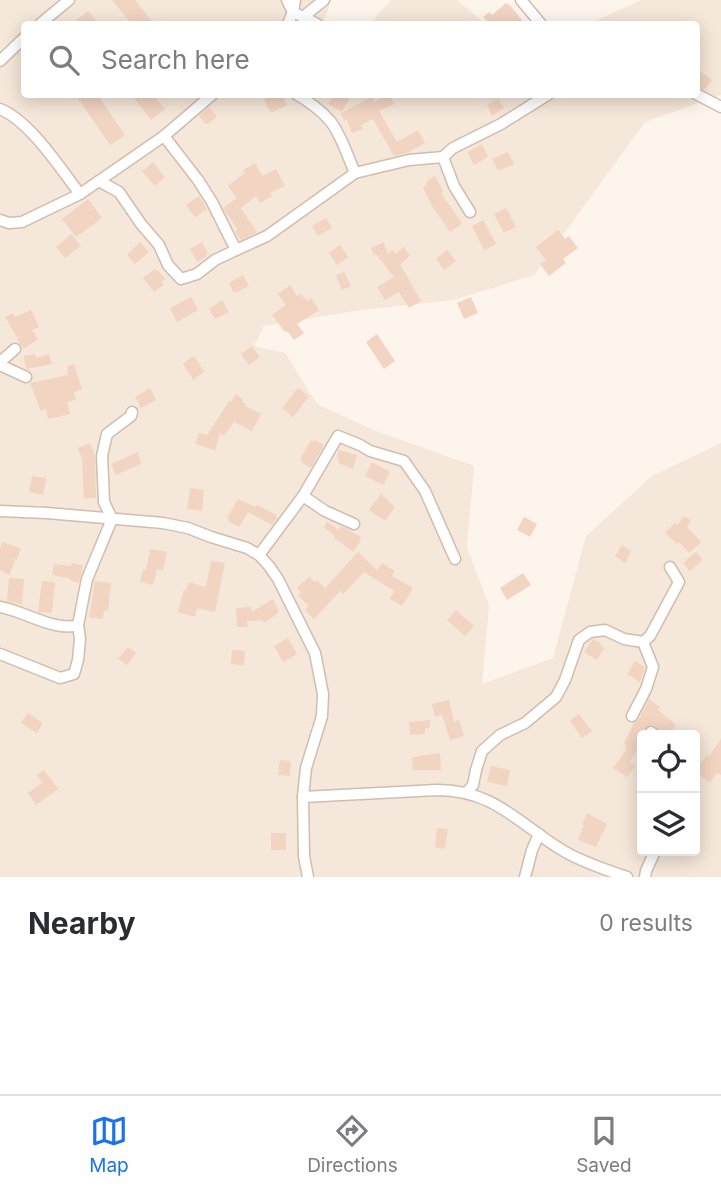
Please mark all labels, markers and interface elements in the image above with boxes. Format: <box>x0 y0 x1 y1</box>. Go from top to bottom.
search box <box>21 21 700 98</box>
icon: search <box>45 41 83 79</box>
text: Search here <box>101 44 250 75</box>
map controls <box>637 730 700 856</box>
button: locate <box>637 730 700 793</box>
button: layers <box>637 793 700 856</box>
text: Nearby <box>28 905 136 941</box>
text: 0 results <box>599 909 693 937</box>
tab: Map <box>89 1112 129 1177</box>
tab: Directions <box>307 1112 398 1177</box>
tab: Saved <box>576 1112 632 1177</box>

